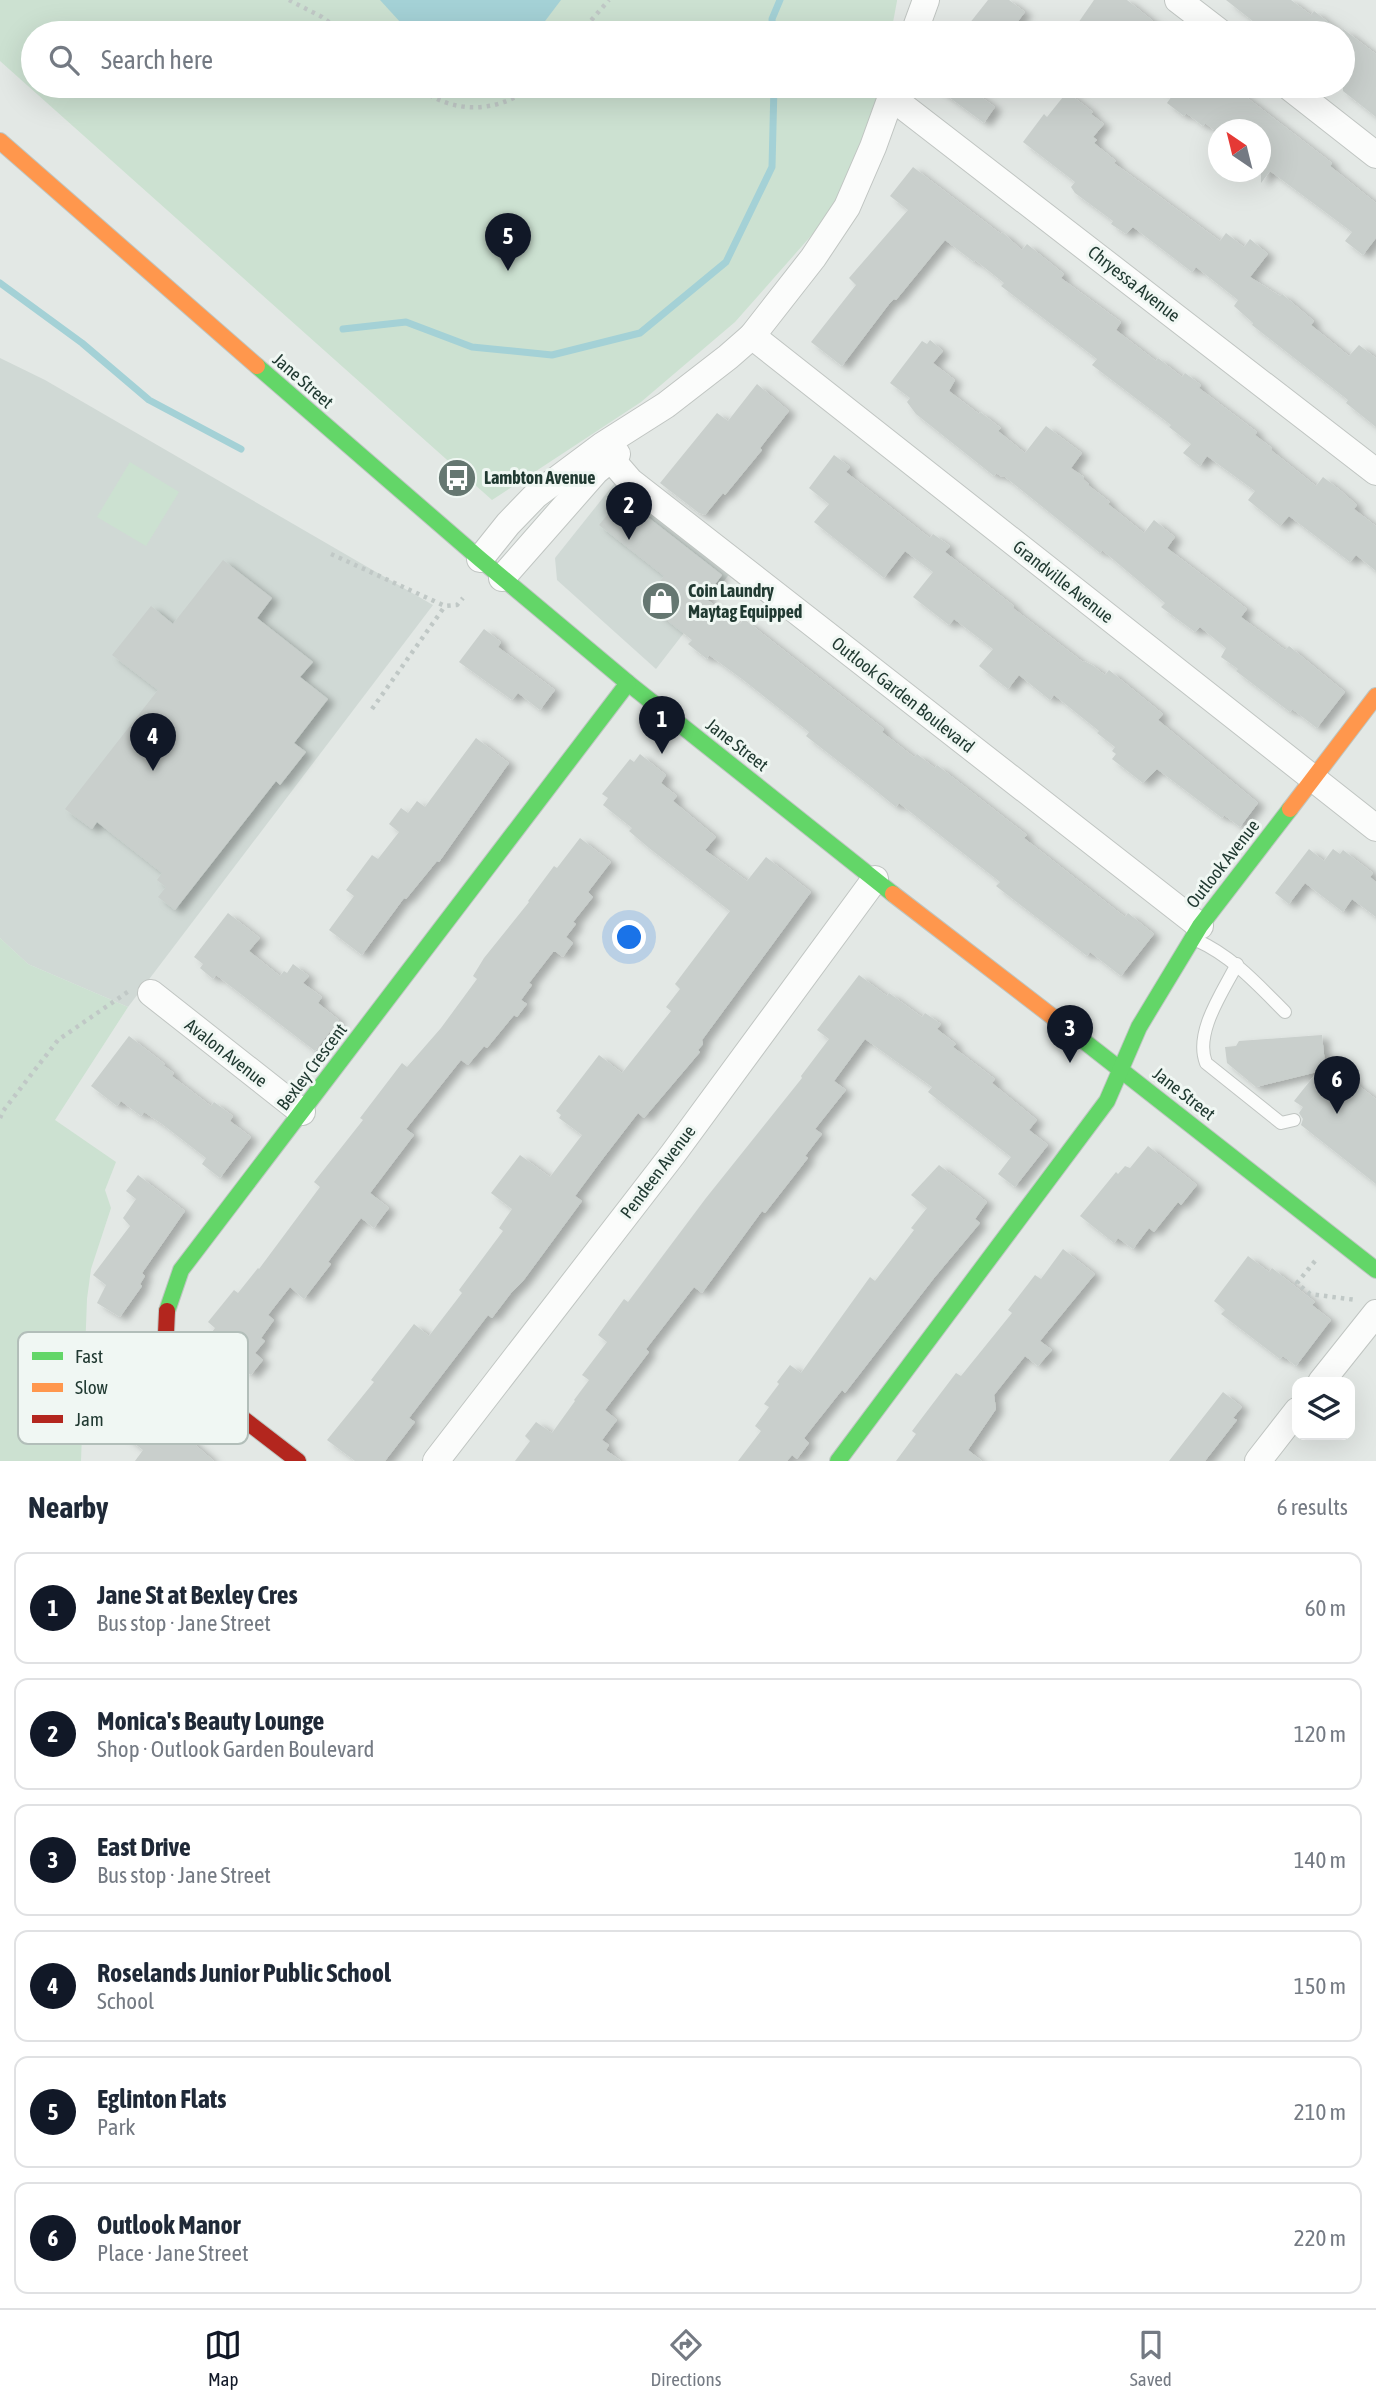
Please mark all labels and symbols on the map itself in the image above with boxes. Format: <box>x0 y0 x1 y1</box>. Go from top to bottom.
north arrow <box>1208 119 1271 182</box>
pin: 5 <box>485 213 531 271</box>
street label: Chryessa Avenue <box>1084 241 1184 326</box>
street label: Jane Street <box>269 349 338 412</box>
bus stop icon: Lambton Avenue <box>436 457 478 499</box>
place label: Lambton Avenue <box>484 467 595 488</box>
pin: 2 <box>606 482 652 540</box>
street label: Grandville Avenue <box>1009 536 1118 627</box>
shop icon: Coin Laundry Maytag Equipped <box>640 580 682 622</box>
place label: Coin Laundry Maytag Equipped <box>688 580 802 622</box>
street label: Outlook Garden Boulevard <box>828 632 979 757</box>
pin: 1 <box>639 696 685 754</box>
pin: 4 <box>130 713 176 771</box>
street label: Jane Street <box>702 714 773 775</box>
street label: Outlook Avenue <box>1182 815 1264 912</box>
your location <box>612 920 646 954</box>
pin: 3 <box>1047 1005 1093 1063</box>
street label: Avalon Avenue <box>181 1014 272 1091</box>
street label: Bexley Crescent <box>272 1019 351 1114</box>
pin: 6 <box>1314 1056 1360 1114</box>
street label: Jane Street <box>1149 1063 1220 1124</box>
street label: Pendeen Avenue <box>616 1121 699 1222</box>
legend <box>18 1332 248 1444</box>
text: Fast <box>75 1345 103 1367</box>
text: Slow <box>75 1376 109 1398</box>
text: Jam <box>75 1408 104 1430</box>

